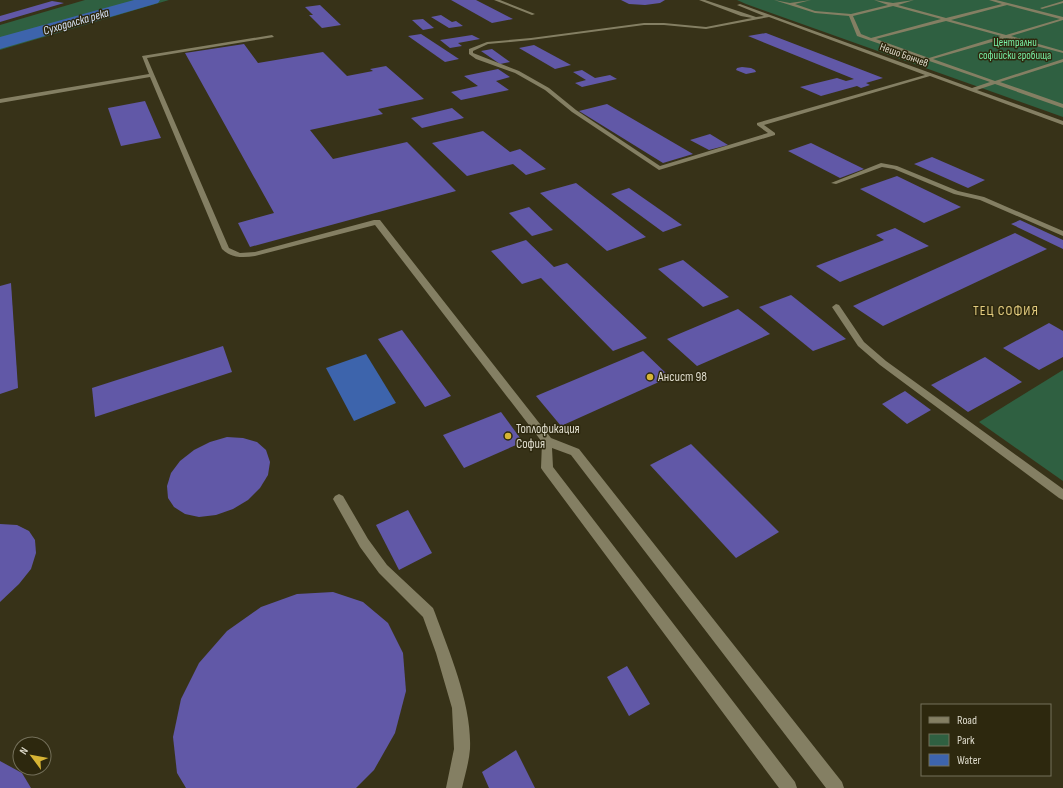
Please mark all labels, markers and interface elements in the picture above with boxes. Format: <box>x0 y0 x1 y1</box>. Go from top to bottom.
water label: Суходолска река <box>41 5 111 39</box>
park label: Централни софийски гробища <box>979 36 1051 62</box>
street label: Нешо Бончев <box>878 40 930 70</box>
district label: ТЕЦ СОФИЯ <box>973 302 1039 319</box>
place label: Ансист 98 <box>657 369 707 385</box>
marker: Ансист 98 <box>645 372 655 382</box>
place label: Топлофикация София <box>516 421 580 452</box>
marker: Топлофикация София <box>503 431 513 441</box>
legend <box>921 704 1051 776</box>
text: Road <box>957 713 977 728</box>
text: Park <box>957 733 975 748</box>
north arrow <box>12 736 52 776</box>
text: N <box>17 745 31 757</box>
text: Water <box>957 753 981 768</box>

